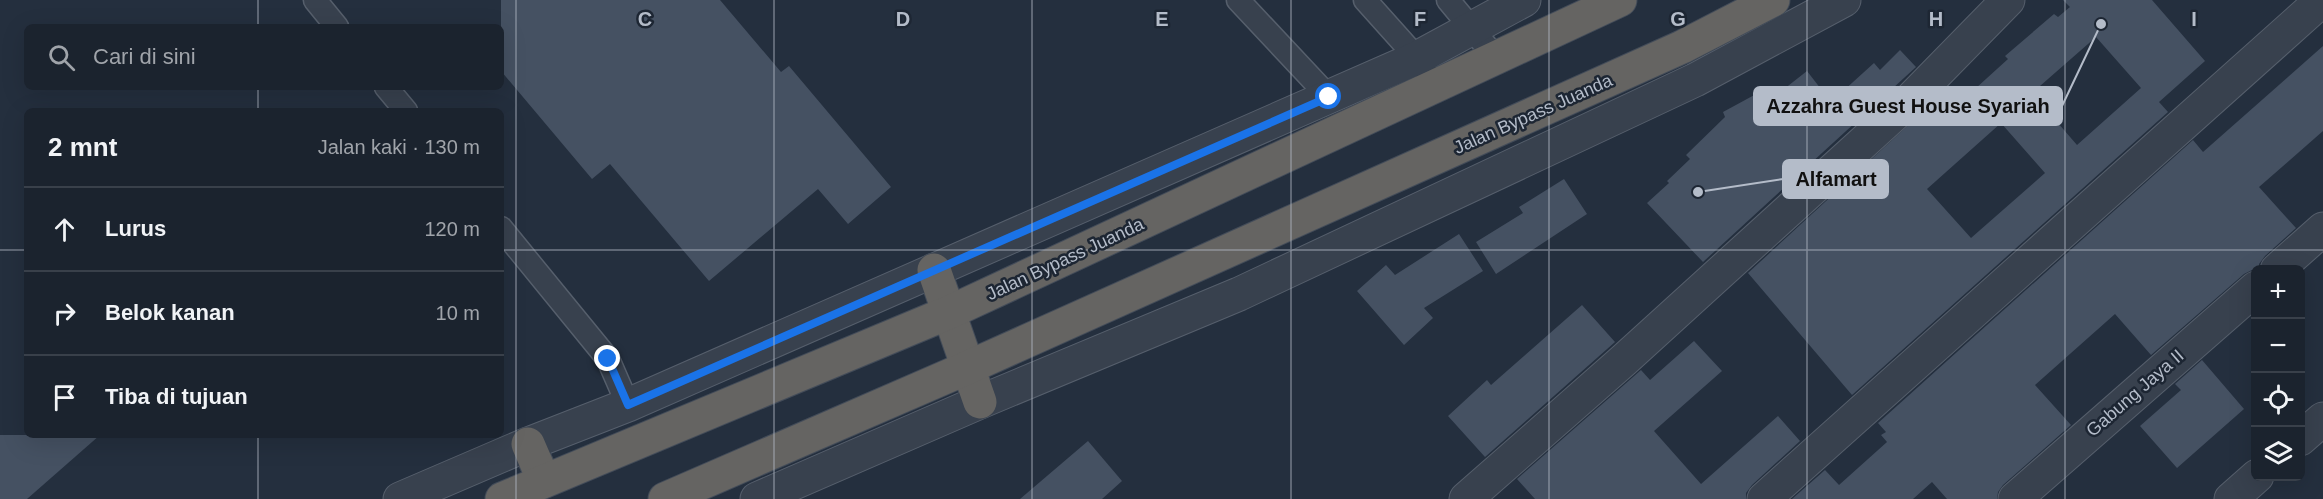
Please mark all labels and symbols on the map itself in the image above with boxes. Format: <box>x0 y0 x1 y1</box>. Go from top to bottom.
text: C <box>638 8 652 30</box>
text: D <box>896 8 910 30</box>
text: E <box>1155 8 1169 30</box>
text: F <box>1414 8 1426 30</box>
text: G <box>1670 8 1686 30</box>
text: H <box>1929 8 1943 30</box>
text: I <box>2191 8 2197 30</box>
street label: Jalan Bypass Juanda <box>1451 70 1616 158</box>
route start <box>1315 83 1341 109</box>
callout: Azzahra Guest House Syariah <box>1754 87 2062 125</box>
text: Azzahra Guest House Syariah <box>1766 95 2050 117</box>
callout: Alfamart <box>1783 160 1888 198</box>
text: Alfamart <box>1795 168 1877 190</box>
street label: Jalan Bypass Juanda <box>983 213 1148 304</box>
route end <box>594 345 620 371</box>
street label: Gabung Jaya II <box>2082 345 2188 441</box>

